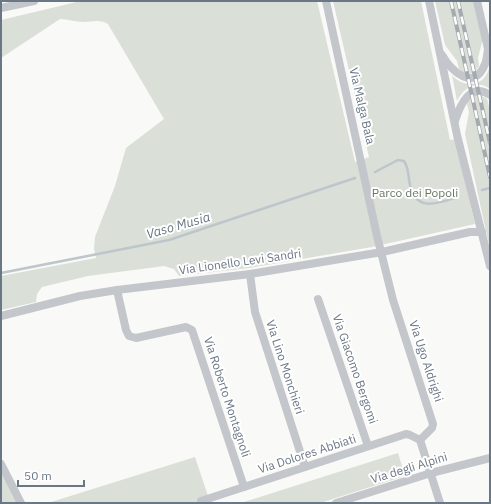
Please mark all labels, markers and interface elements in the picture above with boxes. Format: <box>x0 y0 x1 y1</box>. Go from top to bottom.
street label: Via Malga Bala <box>346 66 379 146</box>
park label: Parco dei Popoli <box>372 185 458 200</box>
water label: Vaso Musia <box>144 208 212 243</box>
street label: Via Lionello Levi Sandri <box>178 245 302 278</box>
street label: Via Giacomo Bergomi <box>330 312 381 426</box>
street label: Via Lino Monchieri <box>263 318 308 416</box>
street label: Via Ugo Aldrighi <box>406 318 447 404</box>
street label: Via Roberto Montagnoli <box>201 335 254 459</box>
street label: Via Dolores Abbiati <box>256 431 358 476</box>
street label: Via degli Alpini <box>369 449 449 486</box>
scale bar <box>18 462 84 488</box>
text: 50 m <box>24 468 52 483</box>

